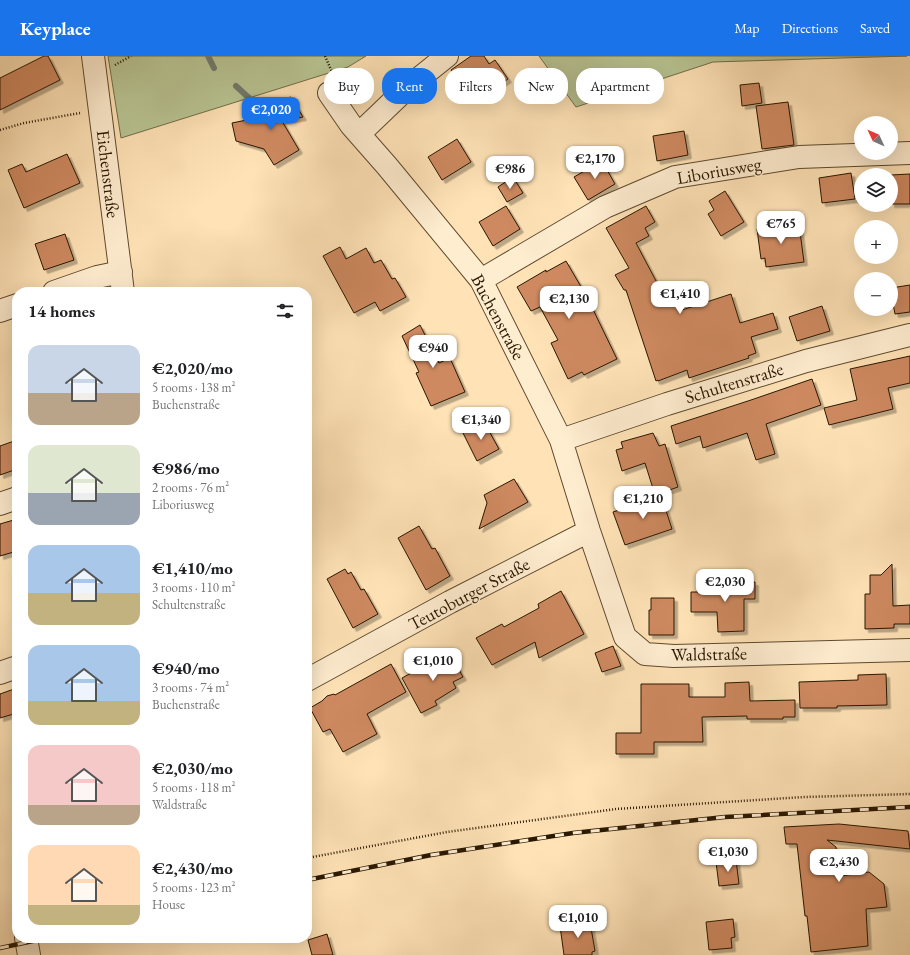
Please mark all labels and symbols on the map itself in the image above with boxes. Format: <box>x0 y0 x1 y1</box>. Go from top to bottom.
pin: €2,020 <box>238 97 304 131</box>
north arrow <box>854 116 898 160</box>
street label: Eichenstraße <box>92 129 125 219</box>
pin: €2,170 <box>562 146 628 180</box>
street label: Liboriusweg <box>675 152 763 189</box>
pin: €986 <box>486 156 534 190</box>
pin: €765 <box>757 211 805 245</box>
street label: Buchenstraße <box>466 270 531 364</box>
pin: €1,410 <box>647 281 713 315</box>
pin: €2,130 <box>536 286 602 320</box>
pin: €940 <box>409 335 457 369</box>
street label: Schultenstraße <box>682 357 786 408</box>
pin: €1,340 <box>448 407 514 441</box>
pin: €1,210 <box>610 486 676 520</box>
street label: Teutoburger Straße <box>404 552 533 635</box>
pin: €2,030 <box>692 569 758 603</box>
street label: Waldstraße <box>671 641 747 666</box>
pin: €1,010 <box>400 648 466 682</box>
pin: €1,030 <box>695 839 761 873</box>
pin: €2,430 <box>806 849 872 883</box>
pin: €1,010 <box>545 905 611 939</box>

